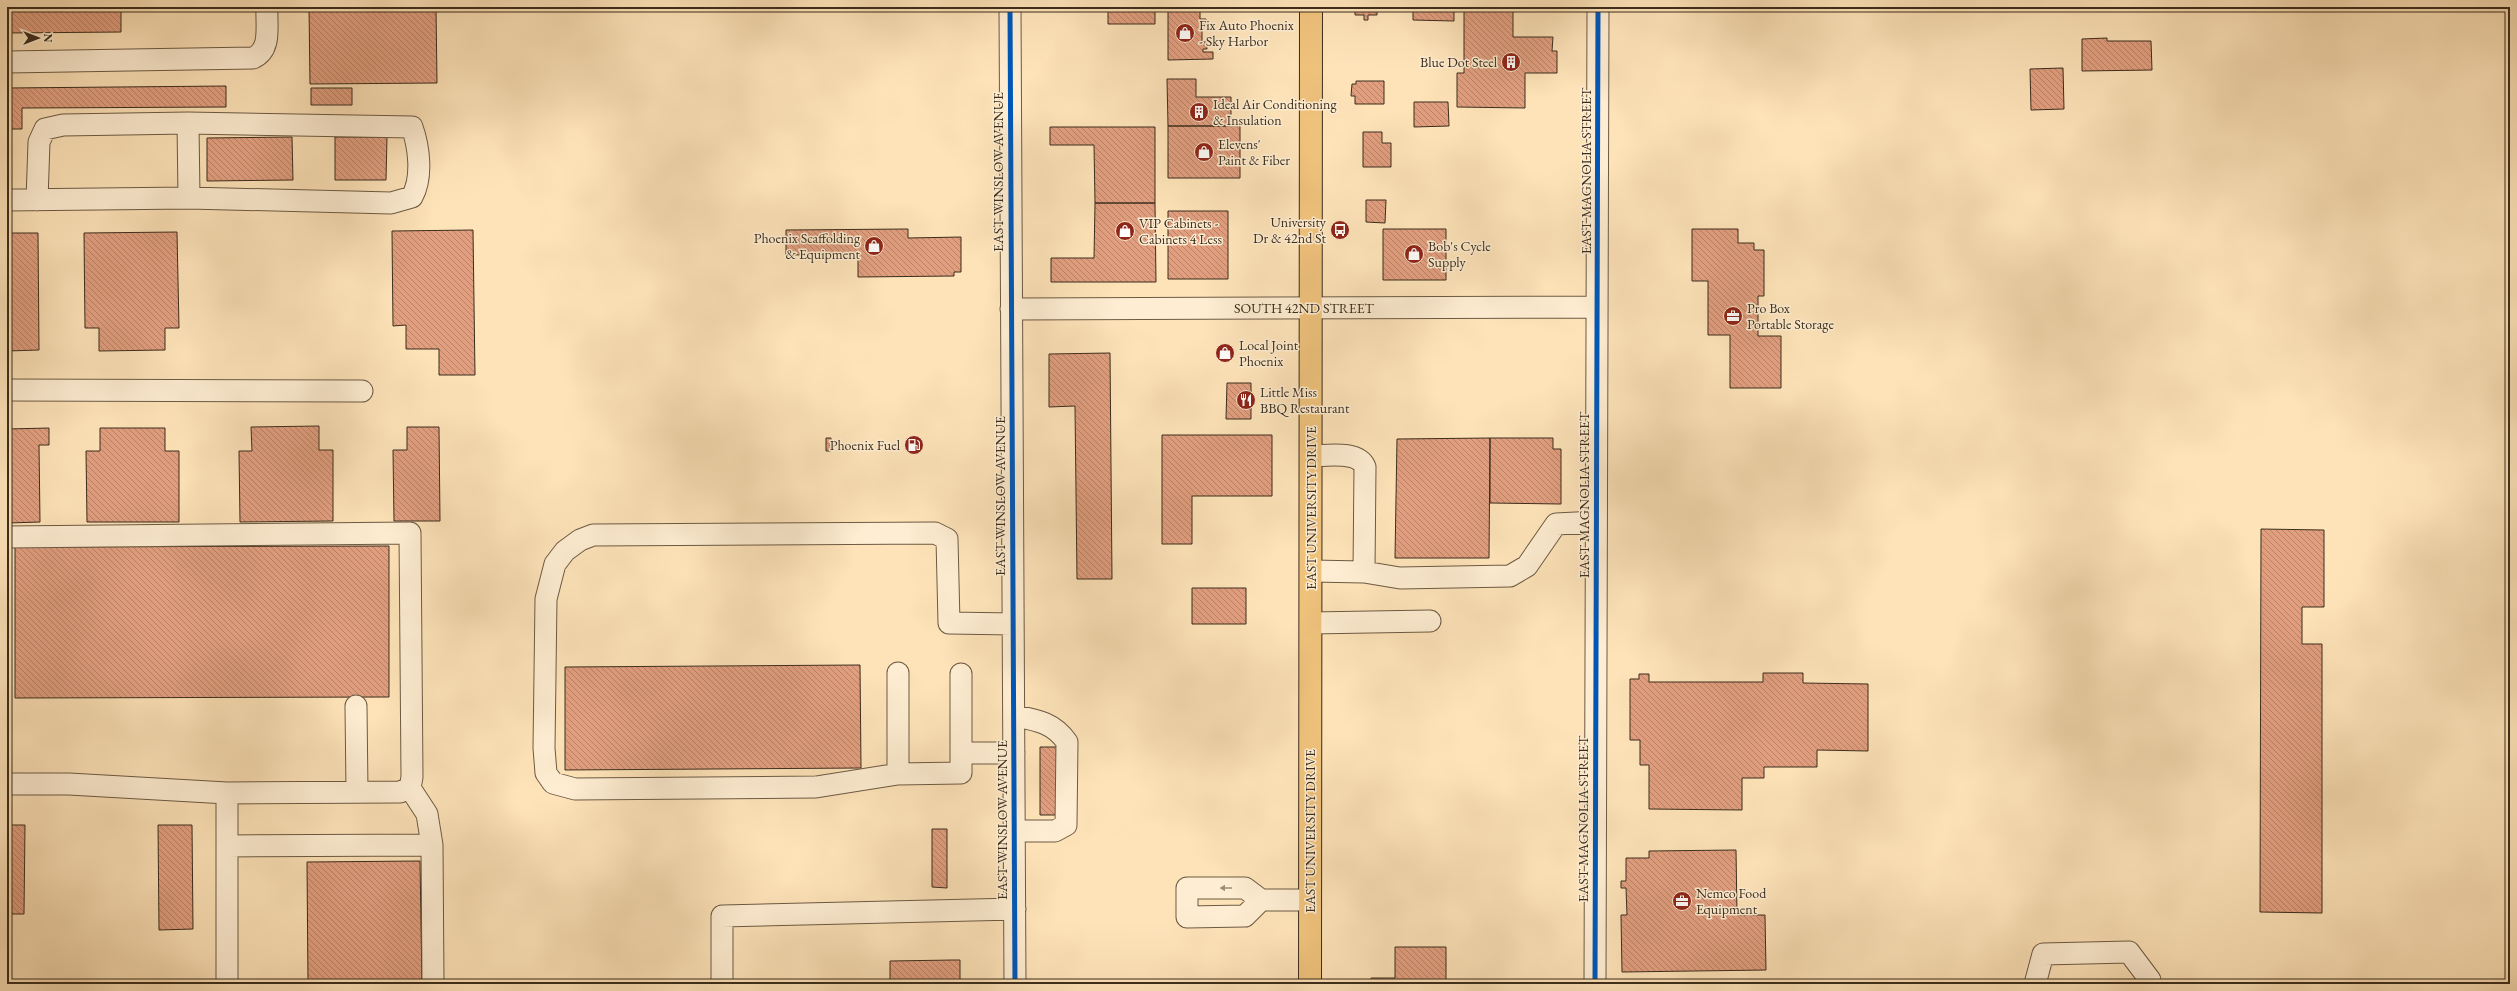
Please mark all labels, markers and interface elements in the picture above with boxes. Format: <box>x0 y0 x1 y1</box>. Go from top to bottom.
place label: Fix Auto Phoenix - Sky Harbor <box>1199 16 1294 50</box>
north arrow <box>18 18 58 58</box>
shop icon: Fix Auto Phoenix - Sky Harbor <box>1174 22 1196 44</box>
text: N <box>41 34 55 43</box>
building icon: Blue Dot Steel <box>1500 51 1522 73</box>
place label: Blue Dot Steel <box>1420 53 1498 71</box>
street label: EAST MAGNOLIA STREET <box>1577 87 1595 254</box>
street label: EAST WINSLOW AVENUE <box>989 92 1007 252</box>
place label: Ideal Air Conditioning & Insulation <box>1213 95 1337 129</box>
building icon: Ideal Air Conditioning & Insulation <box>1188 101 1210 123</box>
place label: Elevens' Paint & Fiber <box>1218 135 1290 169</box>
shop icon: Elevens' Paint & Fiber <box>1193 141 1215 163</box>
place label: University Dr & 42nd St <box>1253 213 1327 247</box>
place label: VIP Cabinets - Cabinets 4 Less <box>1139 214 1222 248</box>
bus stop icon: University Dr & 42nd St <box>1329 219 1351 241</box>
shop icon: VIP Cabinets - Cabinets 4 Less <box>1114 220 1136 242</box>
place label: Phoenix Scaffolding & Equipment <box>754 229 861 263</box>
shop icon: Phoenix Scaffolding & Equipment <box>863 235 885 257</box>
place label: Bob's Cycle Supply <box>1428 237 1491 271</box>
shop icon: Bob's Cycle Supply <box>1403 243 1425 265</box>
street label: SOUTH 42ND STREET <box>1234 299 1375 317</box>
place label: Pro Box Portable Storage <box>1747 299 1834 333</box>
office icon: Pro Box Portable Storage <box>1722 305 1744 327</box>
place label: Local Joint Phoenix <box>1239 336 1299 370</box>
shop icon: Local Joint Phoenix <box>1214 342 1236 364</box>
place label: Little Miss BBQ Restaurant <box>1260 383 1350 417</box>
restaurant icon: Little Miss BBQ Restaurant <box>1235 389 1257 411</box>
street label: EAST MAGNOLIA STREET <box>1575 411 1593 578</box>
street label: EAST WINSLOW AVENUE <box>991 416 1009 576</box>
street label: EAST UNIVERSITY DRIVE <box>1302 426 1320 590</box>
fuel station icon: Phoenix Fuel <box>903 434 925 456</box>
place label: Phoenix Fuel <box>830 436 901 454</box>
street label: EAST MAGNOLIA STREET <box>1574 735 1592 902</box>
street label: EAST WINSLOW AVENUE <box>993 740 1011 900</box>
street label: EAST UNIVERSITY DRIVE <box>1301 749 1319 913</box>
place label: Nemco Food Equipment <box>1696 884 1767 918</box>
one-way arrow <box>1219 885 1232 891</box>
office icon: Nemco Food Equipment <box>1671 890 1693 912</box>

